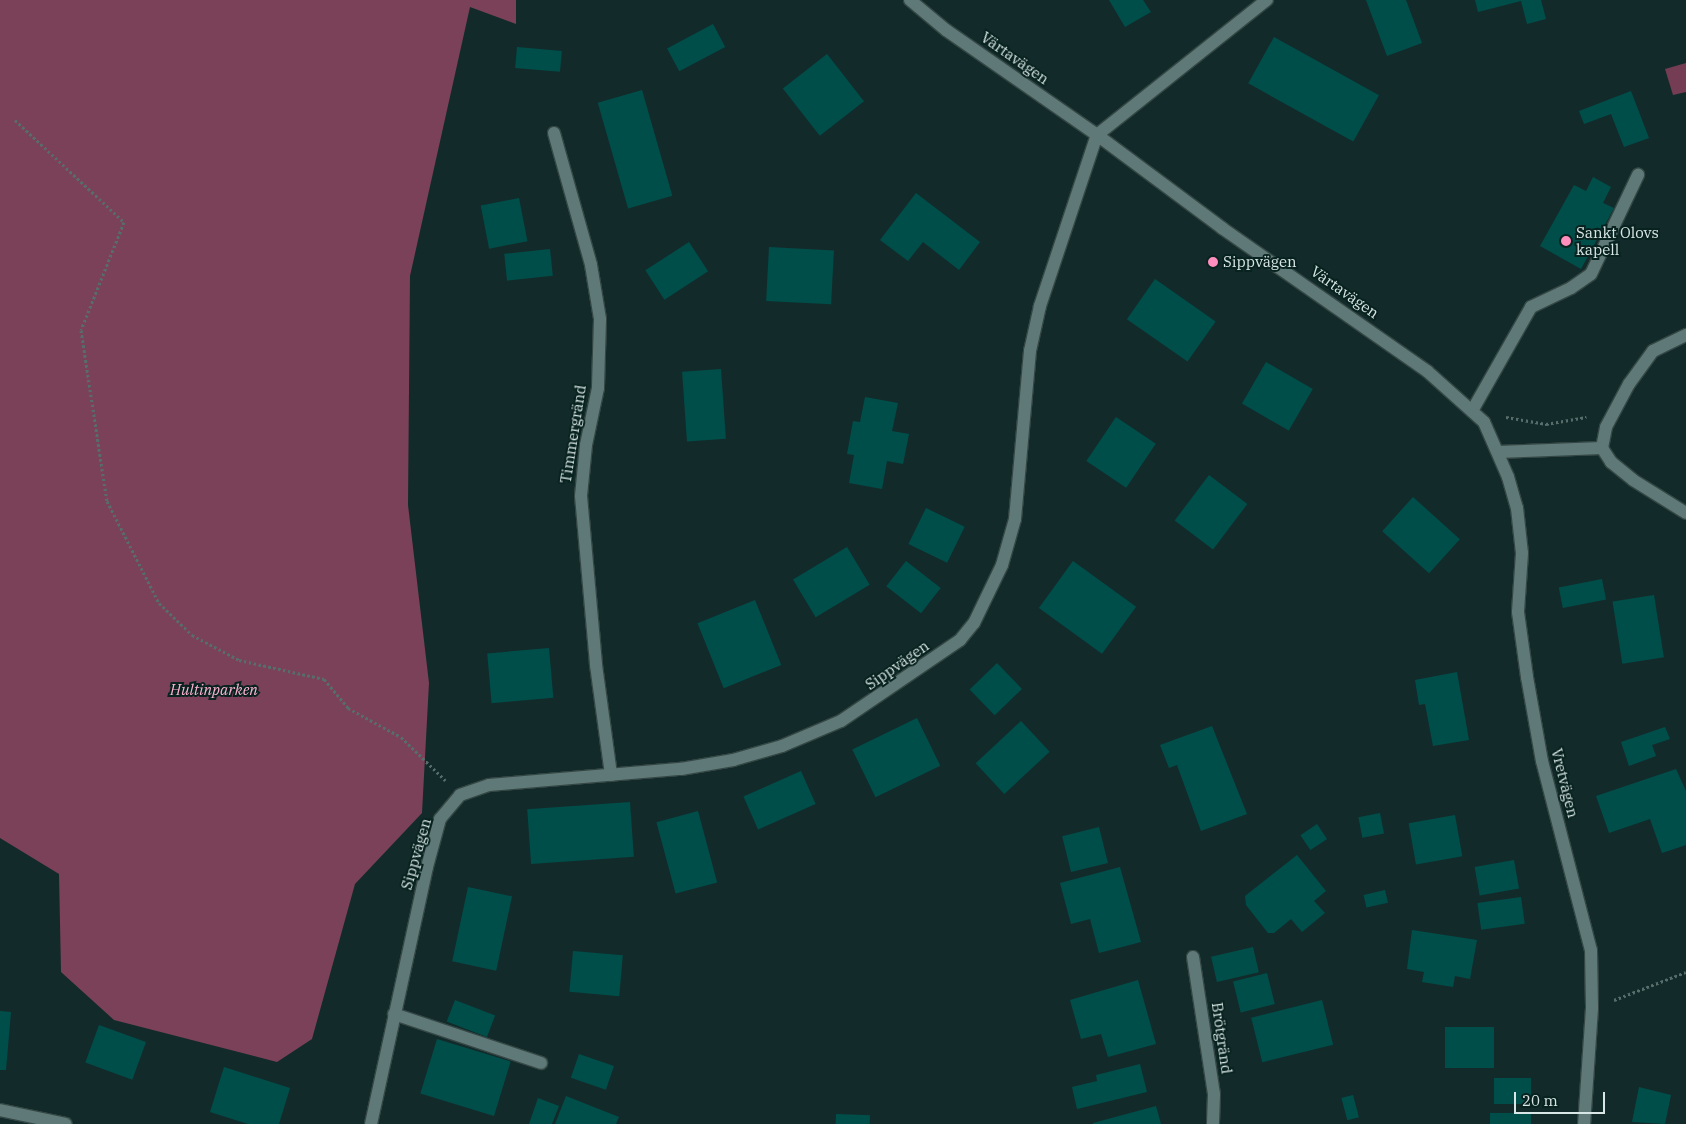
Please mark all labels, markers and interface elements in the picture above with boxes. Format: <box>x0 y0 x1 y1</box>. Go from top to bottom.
street label: Värtavägen <box>978 28 1052 88</box>
place label: Sankt Olovs kapell <box>1576 223 1659 258</box>
marker: Sankt Olovs kapell <box>1560 235 1572 247</box>
place label: Sippvägen <box>1223 253 1297 271</box>
marker: Sippvägen <box>1207 256 1219 268</box>
street label: Värtavägen <box>1308 262 1382 322</box>
street label: Timmergränd <box>556 383 590 485</box>
street label: Sippvägen <box>862 637 932 693</box>
park label: Hultinparken <box>170 681 258 699</box>
street label: Vretvägen <box>1548 747 1582 819</box>
street label: Sippvägen <box>397 816 435 892</box>
street label: Brötgränd <box>1208 1001 1236 1075</box>
scale bar <box>1516 1082 1607 1114</box>
text: 20 m <box>1522 1091 1558 1110</box>

